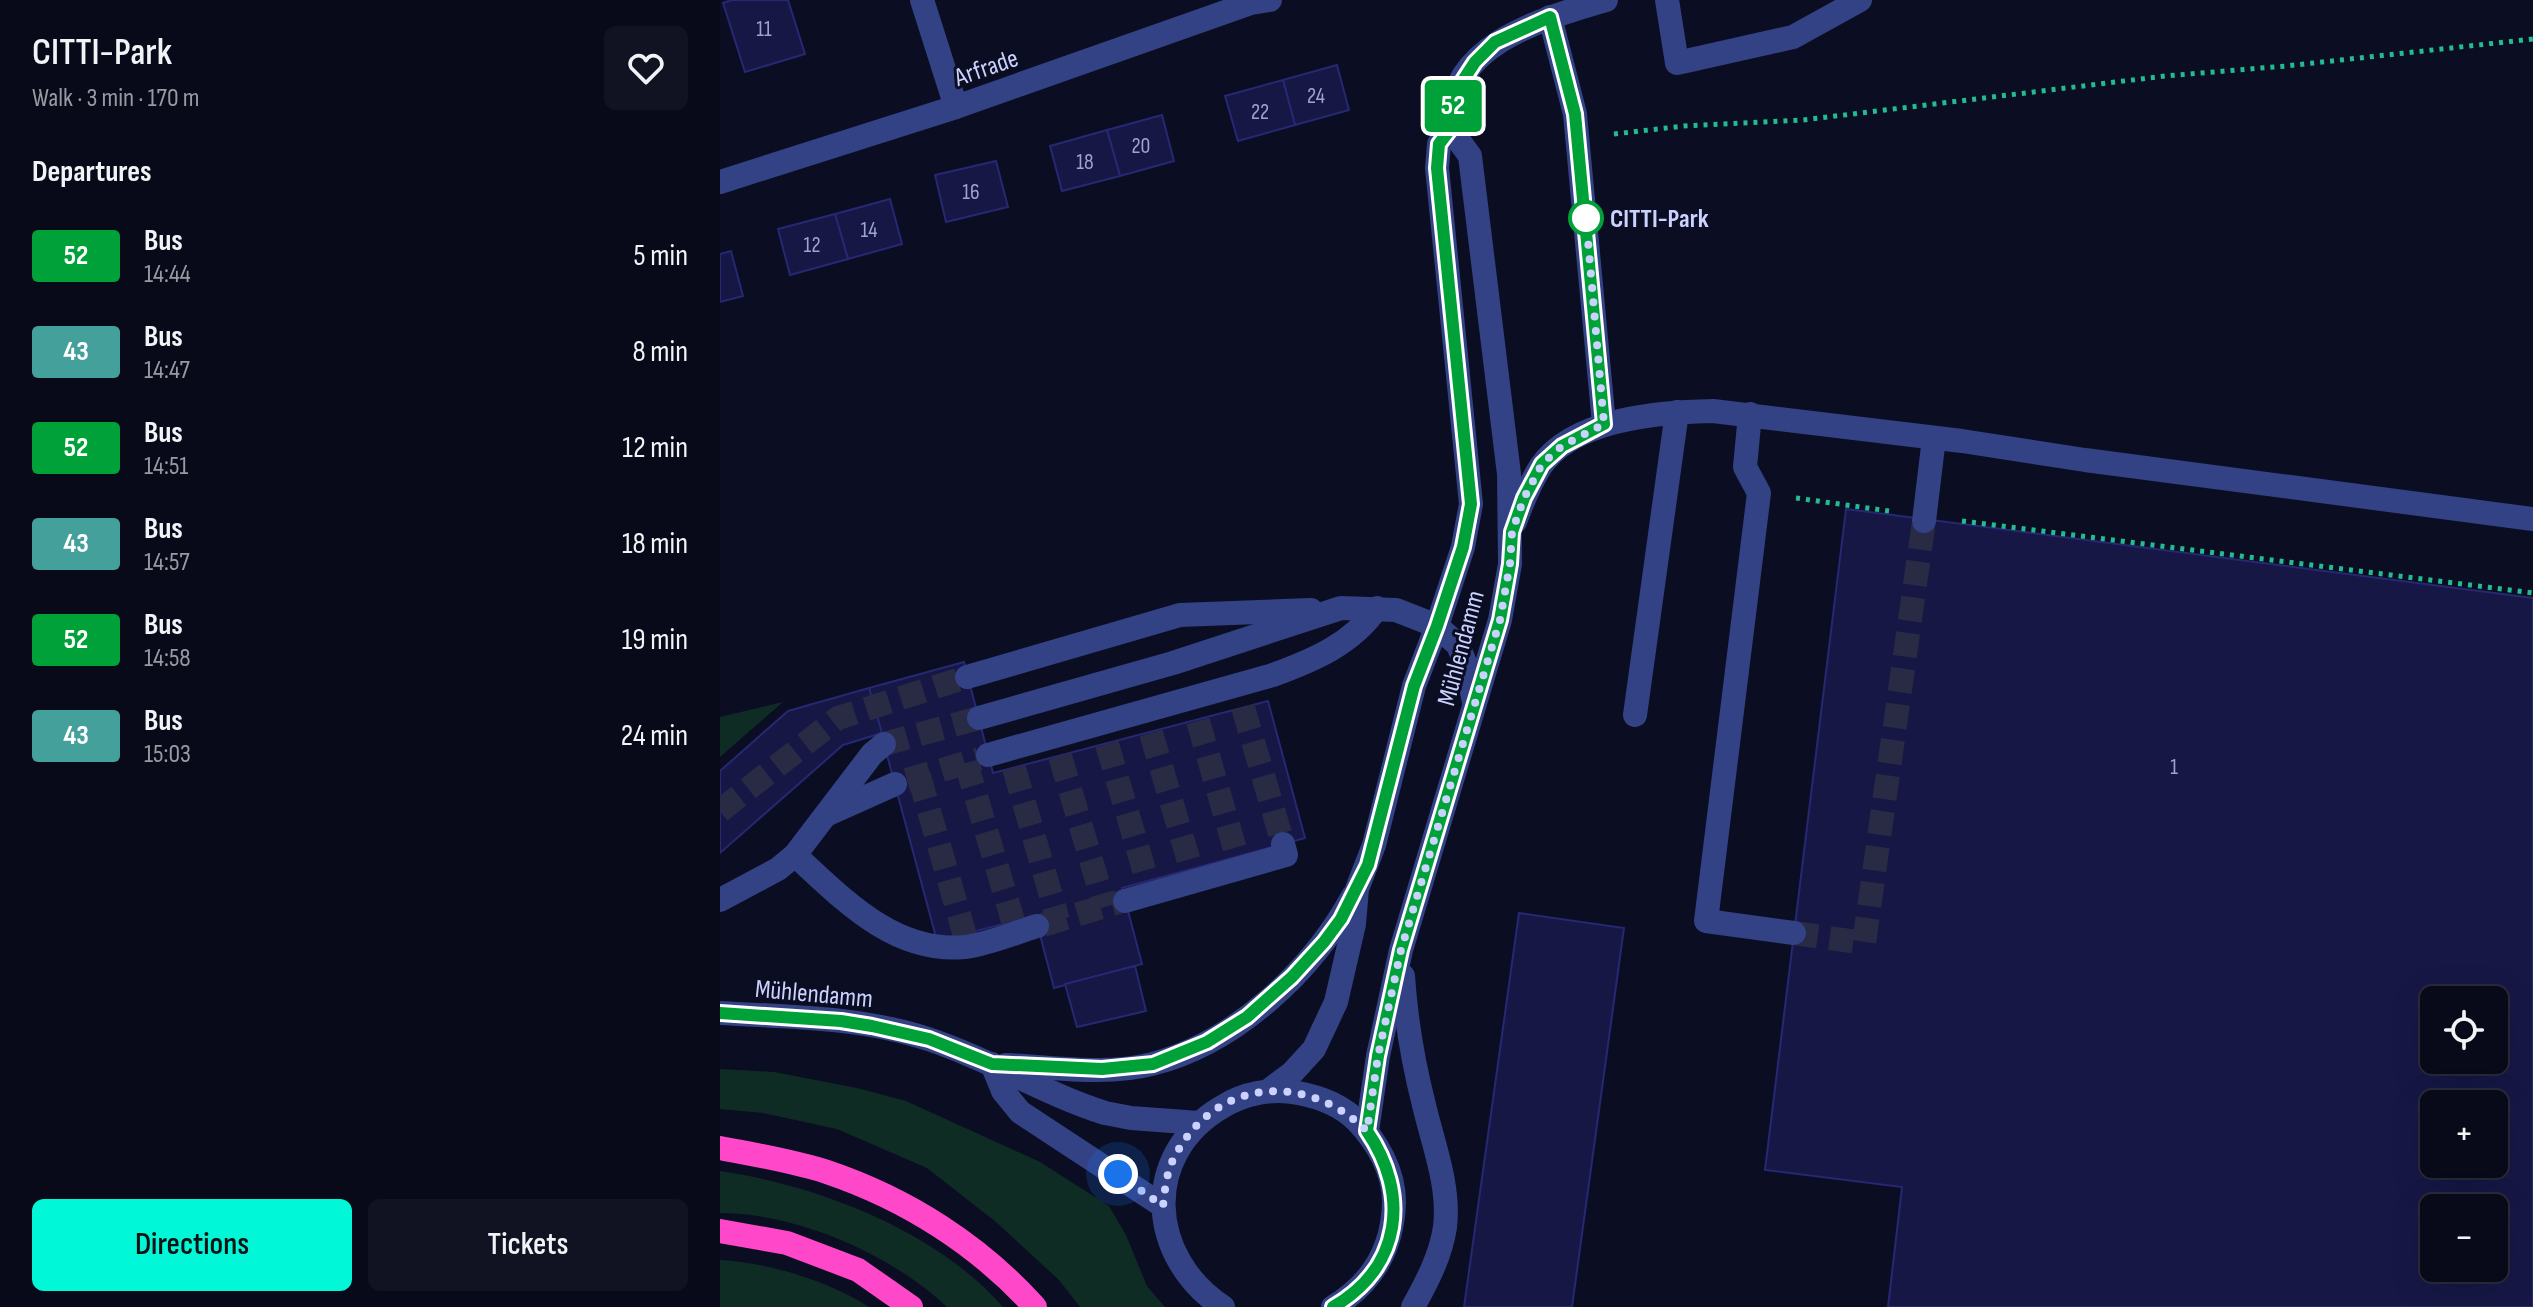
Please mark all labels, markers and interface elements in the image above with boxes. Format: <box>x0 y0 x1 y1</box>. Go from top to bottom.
house number: 11 <box>756 16 772 43</box>
button: heart <box>604 26 688 110</box>
text: CITTI-Park <box>32 30 172 75</box>
street label: Arfrade <box>950 43 1022 94</box>
line badge: 52 <box>1417 80 1489 132</box>
text: Walk · 3 min · 170 m <box>32 83 199 114</box>
house number: 24 <box>1307 83 1325 110</box>
text: 52 <box>1441 89 1465 122</box>
house number: 22 <box>1251 99 1269 126</box>
house number: 20 <box>1132 133 1150 160</box>
house number: 18 <box>1076 149 1094 176</box>
text: Departures <box>32 154 152 190</box>
house number: 16 <box>962 179 980 206</box>
marker: CITTI-Park <box>1569 201 1603 235</box>
place label: CITTI-Park <box>1610 204 1709 235</box>
house number: 14 <box>861 217 877 244</box>
text: Bus <box>144 223 183 259</box>
house number: 12 <box>803 232 821 259</box>
text: 5 min <box>634 238 688 274</box>
text: 52 <box>64 239 88 272</box>
text: 14:44 <box>144 259 191 290</box>
text: Bus <box>144 319 183 355</box>
text: 8 min <box>632 334 688 370</box>
text: 43 <box>63 335 89 368</box>
text: 14:47 <box>144 355 190 386</box>
text: Bus <box>144 415 183 451</box>
text: 12 min <box>622 430 688 466</box>
text: 52 <box>64 431 88 464</box>
text: 14:51 <box>144 451 188 482</box>
text: Bus <box>144 511 183 547</box>
text: 18 min <box>622 526 688 562</box>
text: 43 <box>63 527 89 560</box>
text: 14:57 <box>144 547 190 578</box>
street label: Mühlendamm <box>1431 587 1492 709</box>
text: Bus <box>144 607 183 643</box>
text: 19 min <box>622 622 688 658</box>
text: 52 <box>64 623 88 656</box>
text: 14:58 <box>144 643 191 674</box>
text: Bus <box>144 703 183 739</box>
text: 24 min <box>621 718 688 754</box>
text: 43 <box>63 719 89 752</box>
text: 15:03 <box>144 739 191 770</box>
house number: 1 <box>2170 754 2178 781</box>
street label: Mühlendamm <box>754 974 874 1015</box>
map controls <box>2420 986 2508 1282</box>
button: locate <box>2420 986 2508 1074</box>
button: + <box>2420 1090 2508 1178</box>
your location <box>1098 1154 1138 1194</box>
button: − <box>2420 1194 2508 1282</box>
button: Directions <box>32 1199 352 1291</box>
button: Tickets <box>368 1199 688 1291</box>

